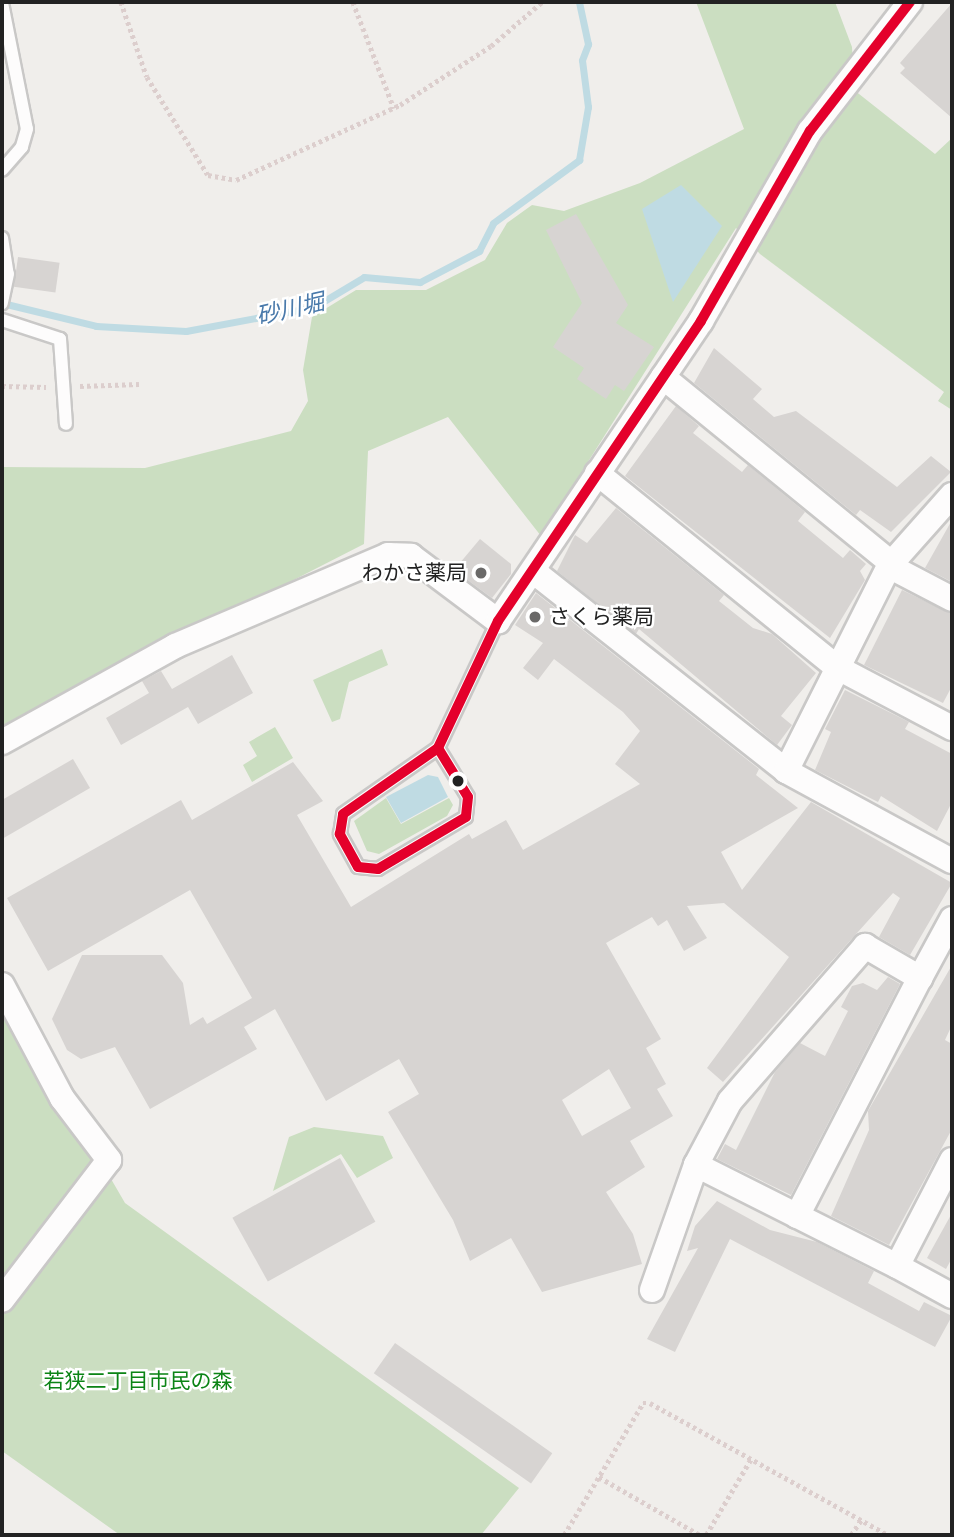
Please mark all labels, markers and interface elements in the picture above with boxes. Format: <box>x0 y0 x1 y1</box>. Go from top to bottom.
water label: 砂川堀 <box>253 288 327 330</box>
place label: わかさ薬局 <box>362 560 467 586</box>
marker: わかさ薬局 <box>473 565 489 581</box>
place label: さくら薬局 <box>549 604 654 630</box>
marker: さくら薬局 <box>527 609 543 625</box>
unlabelled marker <box>451 774 465 788</box>
park label: 若狭二丁目市民の森 <box>44 1368 232 1394</box>

